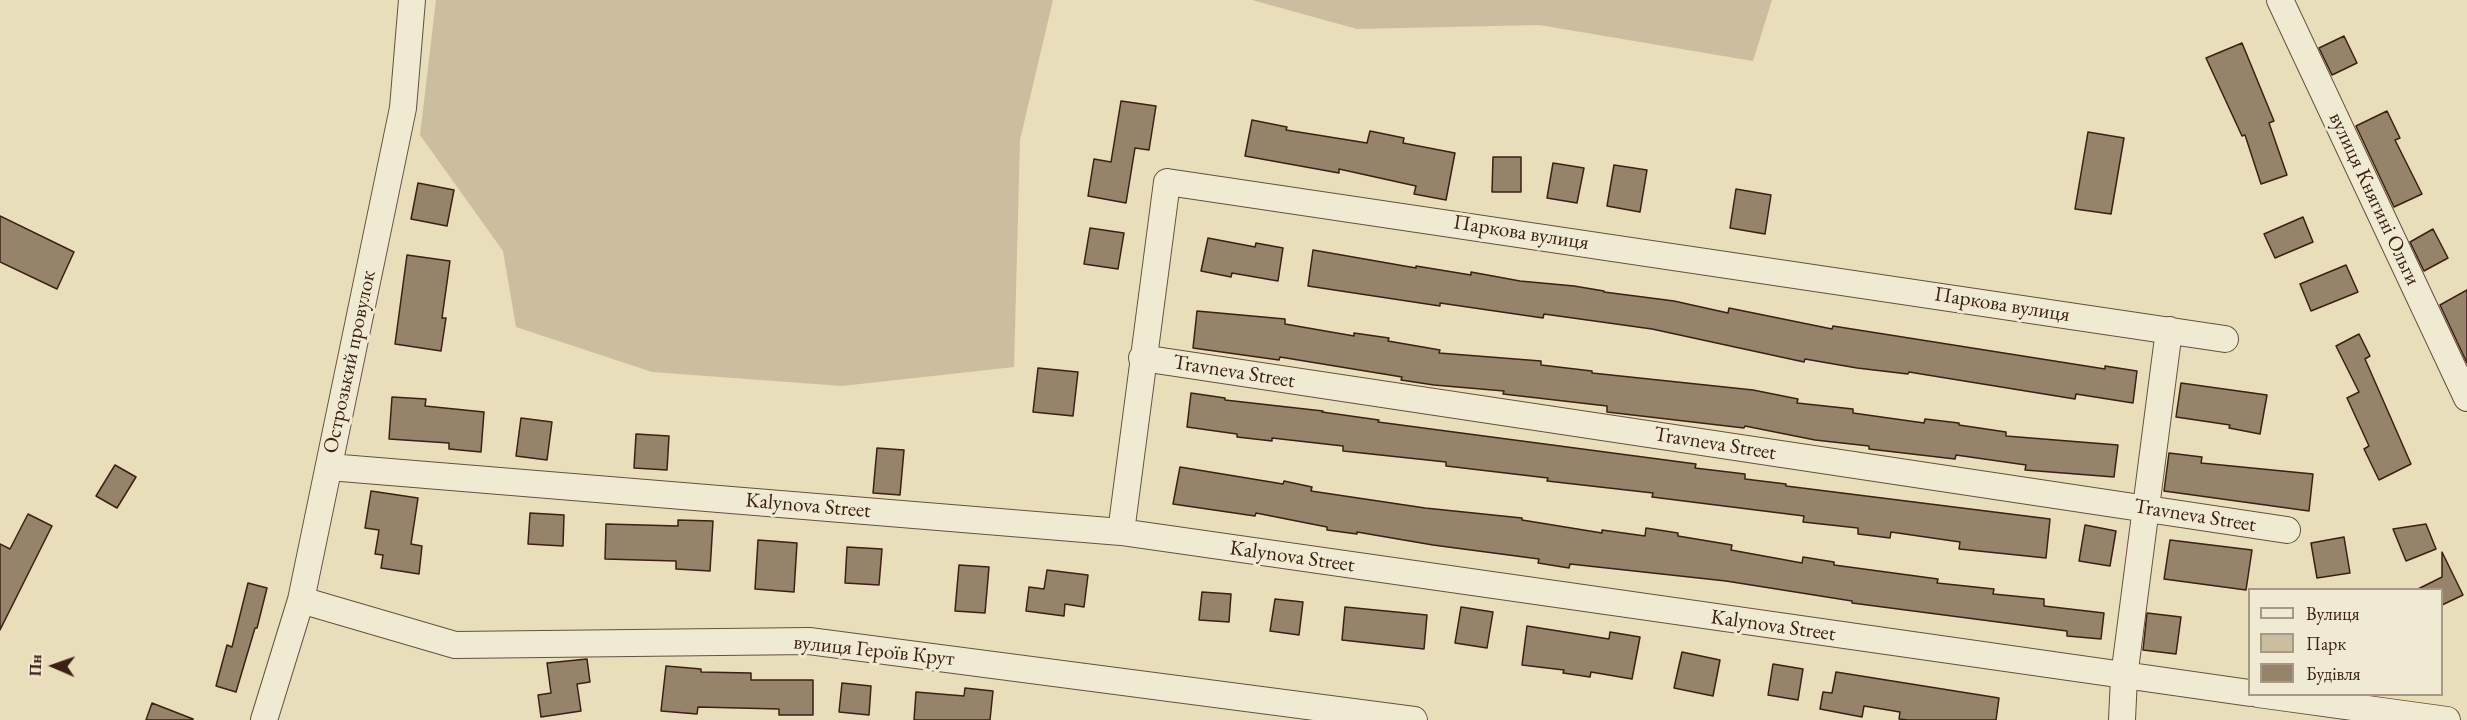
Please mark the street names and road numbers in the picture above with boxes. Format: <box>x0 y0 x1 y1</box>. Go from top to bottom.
street label: вулиця Княгині Ольги <box>2323 108 2425 290</box>
street label: Паркова вулиця <box>1451 210 1591 256</box>
street label: Острозький провулок <box>318 268 382 456</box>
street label: Паркова вулиця <box>1932 282 2072 328</box>
street label: Travneva Street <box>1171 350 1297 394</box>
street label: Travneva Street <box>1652 422 1778 466</box>
street label: Kalynova Street <box>744 488 872 524</box>
street label: Travneva Street <box>2132 494 2258 538</box>
street label: Kalynova Street <box>1228 536 1356 578</box>
street label: Kalynova Street <box>1709 605 1837 647</box>
street label: вулиця Героїв Крут <box>792 630 956 672</box>

